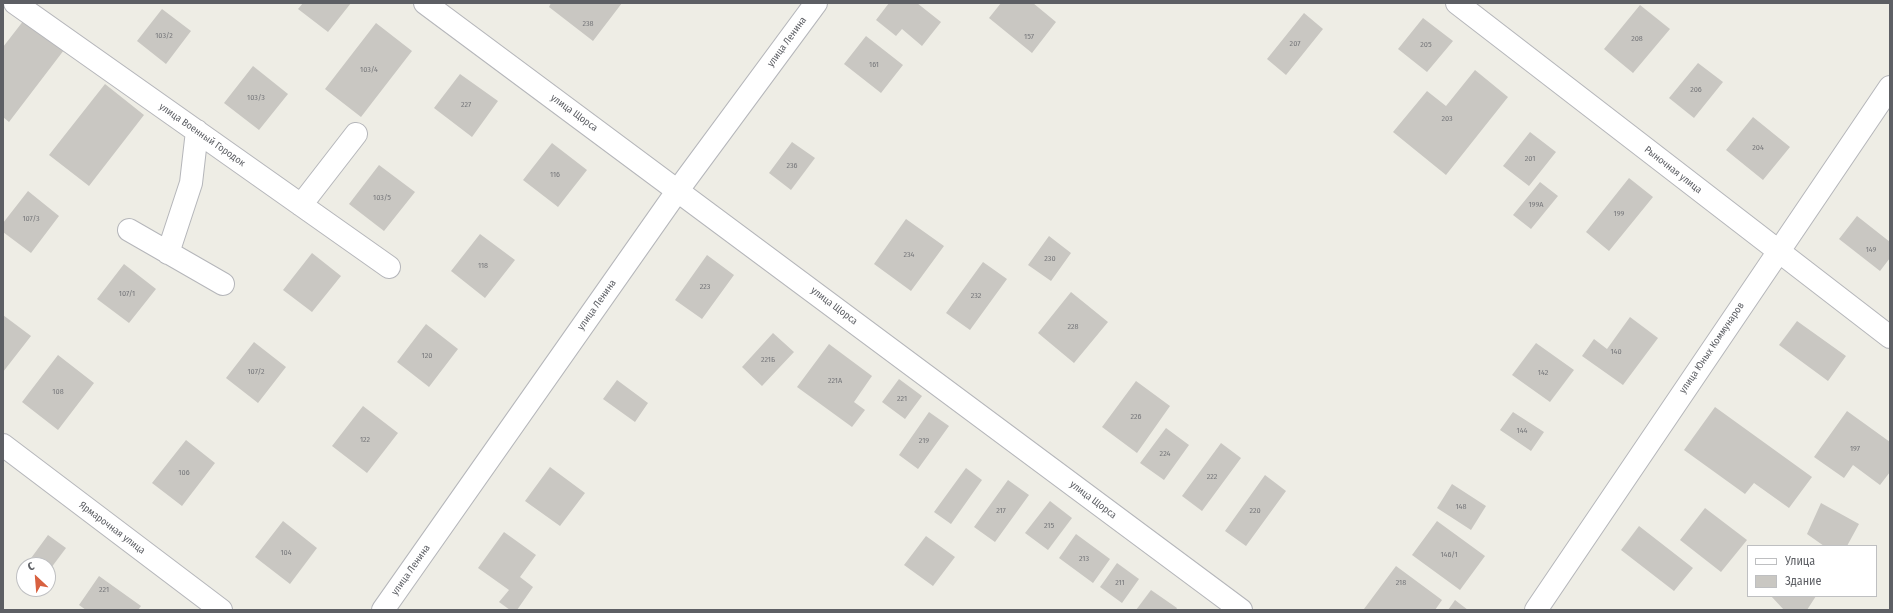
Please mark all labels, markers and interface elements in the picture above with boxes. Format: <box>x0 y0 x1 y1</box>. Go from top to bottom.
street label: улица Ленина <box>765 15 809 69</box>
house number: 238 <box>582 19 594 29</box>
house number: 103/2 <box>155 31 173 41</box>
house number: 157 <box>1024 32 1034 42</box>
house number: 208 <box>1631 34 1643 44</box>
house number: 207 <box>1290 39 1300 49</box>
house number: 205 <box>1420 40 1432 50</box>
house number: 161 <box>869 60 879 70</box>
house number: 103/4 <box>360 65 378 75</box>
house number: 206 <box>1690 85 1702 95</box>
street label: улица Щорса <box>548 92 600 134</box>
house number: 103/3 <box>247 93 265 103</box>
house number: 227 <box>461 100 471 110</box>
street label: улица Военный Городок <box>157 101 247 169</box>
house number: 203 <box>1441 114 1453 124</box>
house number: 204 <box>1752 143 1764 153</box>
street label: Рыночная улица <box>1642 144 1704 196</box>
house number: 201 <box>1525 154 1535 164</box>
house number: 236 <box>786 161 798 171</box>
house number: 116 <box>550 170 560 180</box>
house number: 103/5 <box>373 193 391 203</box>
house number: 199А <box>1528 200 1544 210</box>
house number: 199 <box>1614 209 1624 219</box>
house number: 107/3 <box>22 214 40 224</box>
house number: 149 <box>1866 245 1876 255</box>
house number: 234 <box>904 250 914 260</box>
house number: 230 <box>1044 254 1056 264</box>
house number: 118 <box>478 261 488 271</box>
street label: улица Ленина <box>575 277 619 333</box>
house number: 223 <box>700 282 710 292</box>
street label: улица Щорса <box>808 285 860 327</box>
house number: 107/1 <box>119 289 135 299</box>
house number: 232 <box>971 291 981 301</box>
street label: улица Юных Коммунаров <box>1677 300 1747 396</box>
house number: 228 <box>1067 322 1079 332</box>
house number: 140 <box>1610 347 1622 357</box>
house number: 120 <box>422 351 432 361</box>
house number: 221Б <box>761 355 775 365</box>
house number: 107/2 <box>247 367 265 377</box>
house number: 142 <box>1538 368 1548 378</box>
house number: 221А <box>828 376 842 386</box>
house number: 108 <box>52 387 64 397</box>
house number: 221 <box>897 394 907 404</box>
house number: 226 <box>1130 412 1142 422</box>
house number: 144 <box>1517 426 1527 436</box>
house number: 122 <box>360 435 370 445</box>
house number: 219 <box>919 436 929 446</box>
house number: 197 <box>1850 444 1860 454</box>
house number: 224 <box>1160 449 1170 459</box>
house number: 106 <box>178 468 190 478</box>
house number: 222 <box>1207 472 1217 482</box>
street label: улица Щорса <box>1067 479 1119 521</box>
street label: Ярмарочная улица <box>76 499 148 557</box>
house number: 148 <box>1456 502 1466 512</box>
house number: 217 <box>996 506 1006 516</box>
house number: 220 <box>1249 506 1261 516</box>
house number: 215 <box>1044 521 1054 531</box>
street label: улица Ленина <box>389 542 433 598</box>
legend <box>1747 545 1877 597</box>
house number: 104 <box>280 548 292 558</box>
house number: 146/1 <box>1440 550 1458 560</box>
house number: 213 <box>1079 554 1089 564</box>
text: Улица <box>1785 554 1815 568</box>
north arrow <box>16 557 56 597</box>
text: С <box>26 560 36 574</box>
text: Здание <box>1785 574 1821 588</box>
house number: 211 <box>1115 578 1125 588</box>
house number: 218 <box>1396 578 1406 588</box>
house number: 221 <box>99 585 109 595</box>

